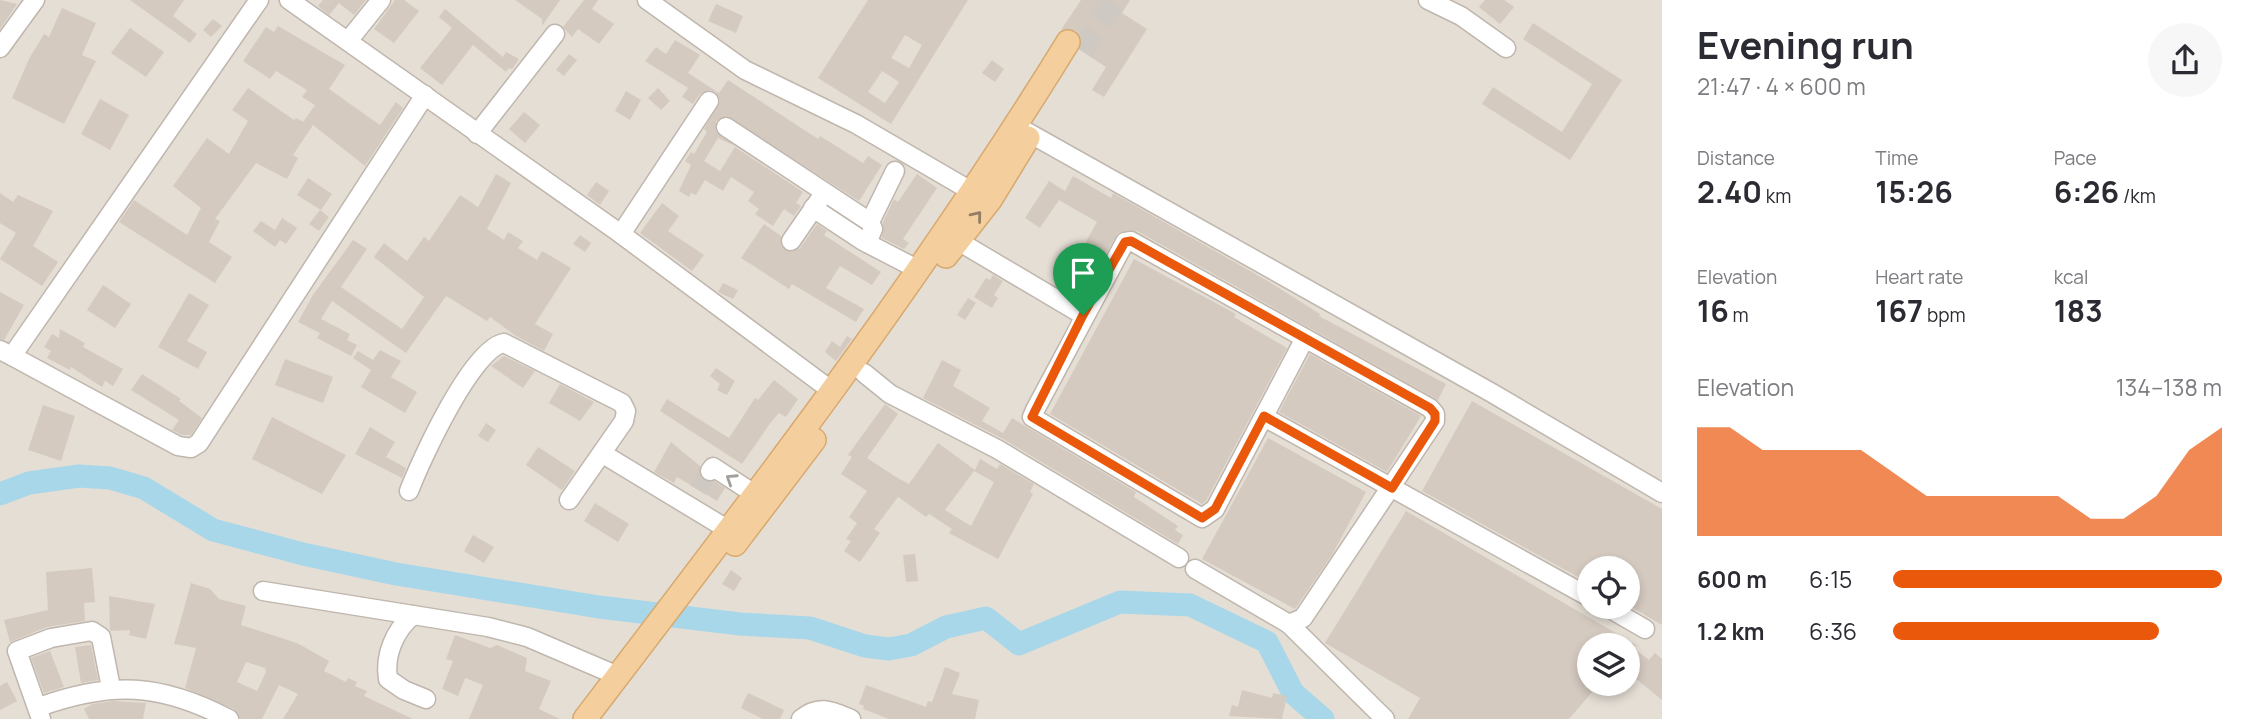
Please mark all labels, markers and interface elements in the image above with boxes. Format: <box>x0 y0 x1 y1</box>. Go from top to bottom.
text: Evening run <box>1697 18 1914 70</box>
button: share <box>2148 23 2222 97</box>
text: 21:47 · 4 × 600 m <box>1697 70 1866 102</box>
text: Distance <box>1697 145 1775 171</box>
text: Time <box>1875 145 1918 171</box>
text: Pace <box>2054 145 2097 171</box>
text: 2.40 <box>1697 171 1762 212</box>
text: 15:26 <box>1875 171 1953 212</box>
text: 6:26 <box>2054 171 2119 212</box>
text: km <box>1762 183 1791 209</box>
text: /km <box>2119 183 2156 209</box>
one-way arrow <box>969 212 981 225</box>
pin <box>1053 243 1113 315</box>
icon: arrive <box>1064 254 1102 292</box>
text: Elevation <box>1697 264 1777 290</box>
text: Heart rate <box>1875 264 1963 290</box>
text: kcal <box>2054 264 2088 290</box>
text: 16 <box>1697 290 1729 331</box>
text: 167 <box>1875 290 1923 331</box>
text: 183 <box>2054 290 2103 331</box>
text: m <box>1729 302 1749 328</box>
text: bpm <box>1923 302 1966 328</box>
text: Elevation <box>1697 371 1794 403</box>
text: 134–138 m <box>2116 371 2222 403</box>
one-way arrow <box>726 475 739 487</box>
map controls <box>1577 556 1640 696</box>
button: locate <box>1577 556 1640 619</box>
text: 600 m <box>1697 563 1767 595</box>
text: 6:15 <box>1809 563 1852 595</box>
text: 1.2 km <box>1697 615 1764 647</box>
text: 6:36 <box>1809 615 1857 647</box>
button: layers <box>1577 633 1640 696</box>

